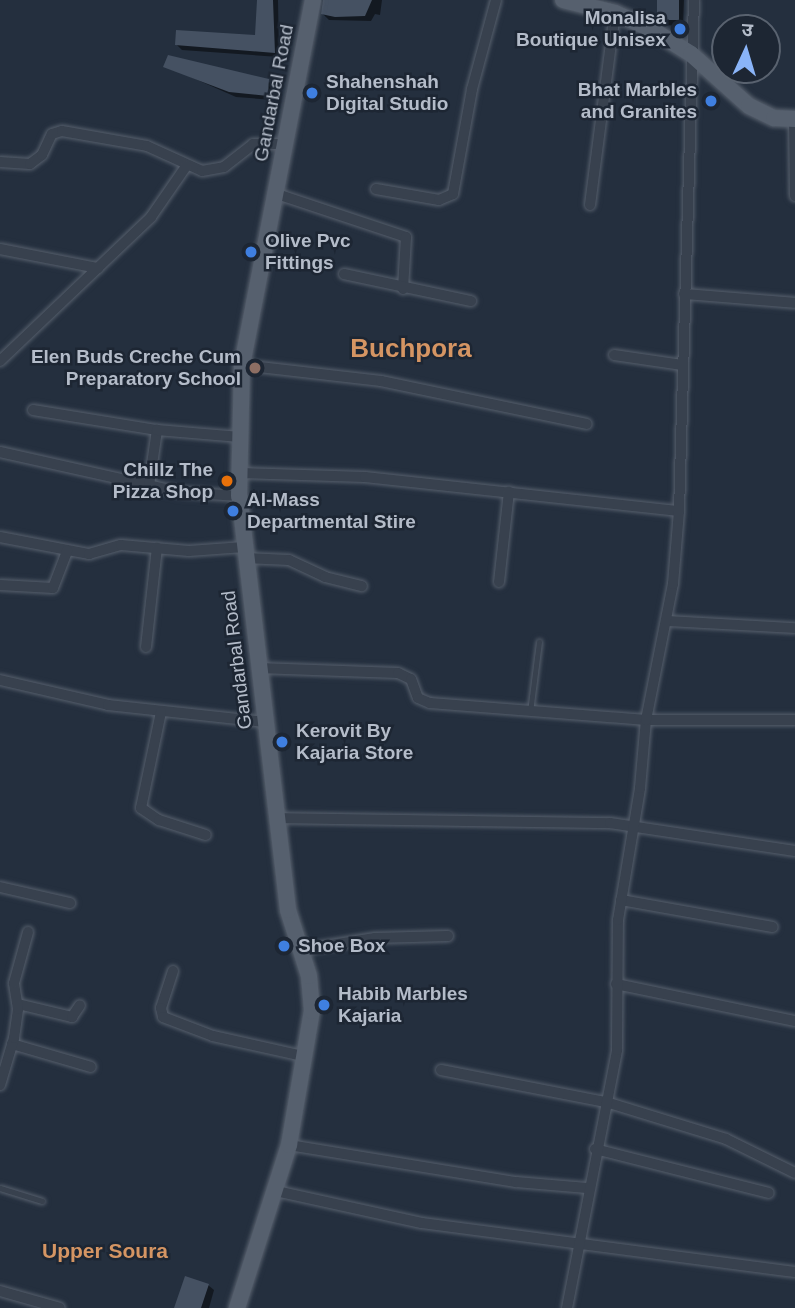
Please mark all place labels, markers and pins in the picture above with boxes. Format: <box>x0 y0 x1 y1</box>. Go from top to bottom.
place label: Monalisa Boutique Unisex <box>516 7 666 51</box>
marker: Monalisa Boutique Unisex <box>672 21 688 37</box>
place label: Shahenshah Digital Studio <box>326 71 448 115</box>
place label: Bhat Marbles and Granites <box>578 79 697 123</box>
marker: Shahenshah Digital Studio <box>304 85 320 101</box>
marker: Bhat Marbles and Granites <box>703 93 719 109</box>
place label: Olive Pvc Fittings <box>265 230 351 274</box>
marker: Olive Pvc Fittings <box>243 244 259 260</box>
place label: Elen Buds Creche Cum Preparatory School <box>31 346 241 390</box>
marker: Elen Buds Creche Cum Preparatory School <box>247 360 263 376</box>
place label: Chillz The Pizza Shop <box>113 459 213 503</box>
marker: Chillz The Pizza Shop <box>219 473 235 489</box>
place label: Al-Mass Departmental Stire <box>247 489 416 533</box>
marker: Al-Mass Departmental Stire <box>225 503 241 519</box>
place label: Kerovit By Kajaria Store <box>296 720 413 764</box>
marker: Kerovit By Kajaria Store <box>274 734 290 750</box>
place label: Shoe Box <box>298 935 386 957</box>
marker: Shoe Box <box>276 938 292 954</box>
place label: Habib Marbles Kajaria <box>338 983 468 1027</box>
marker: Habib Marbles Kajaria <box>316 997 332 1013</box>

